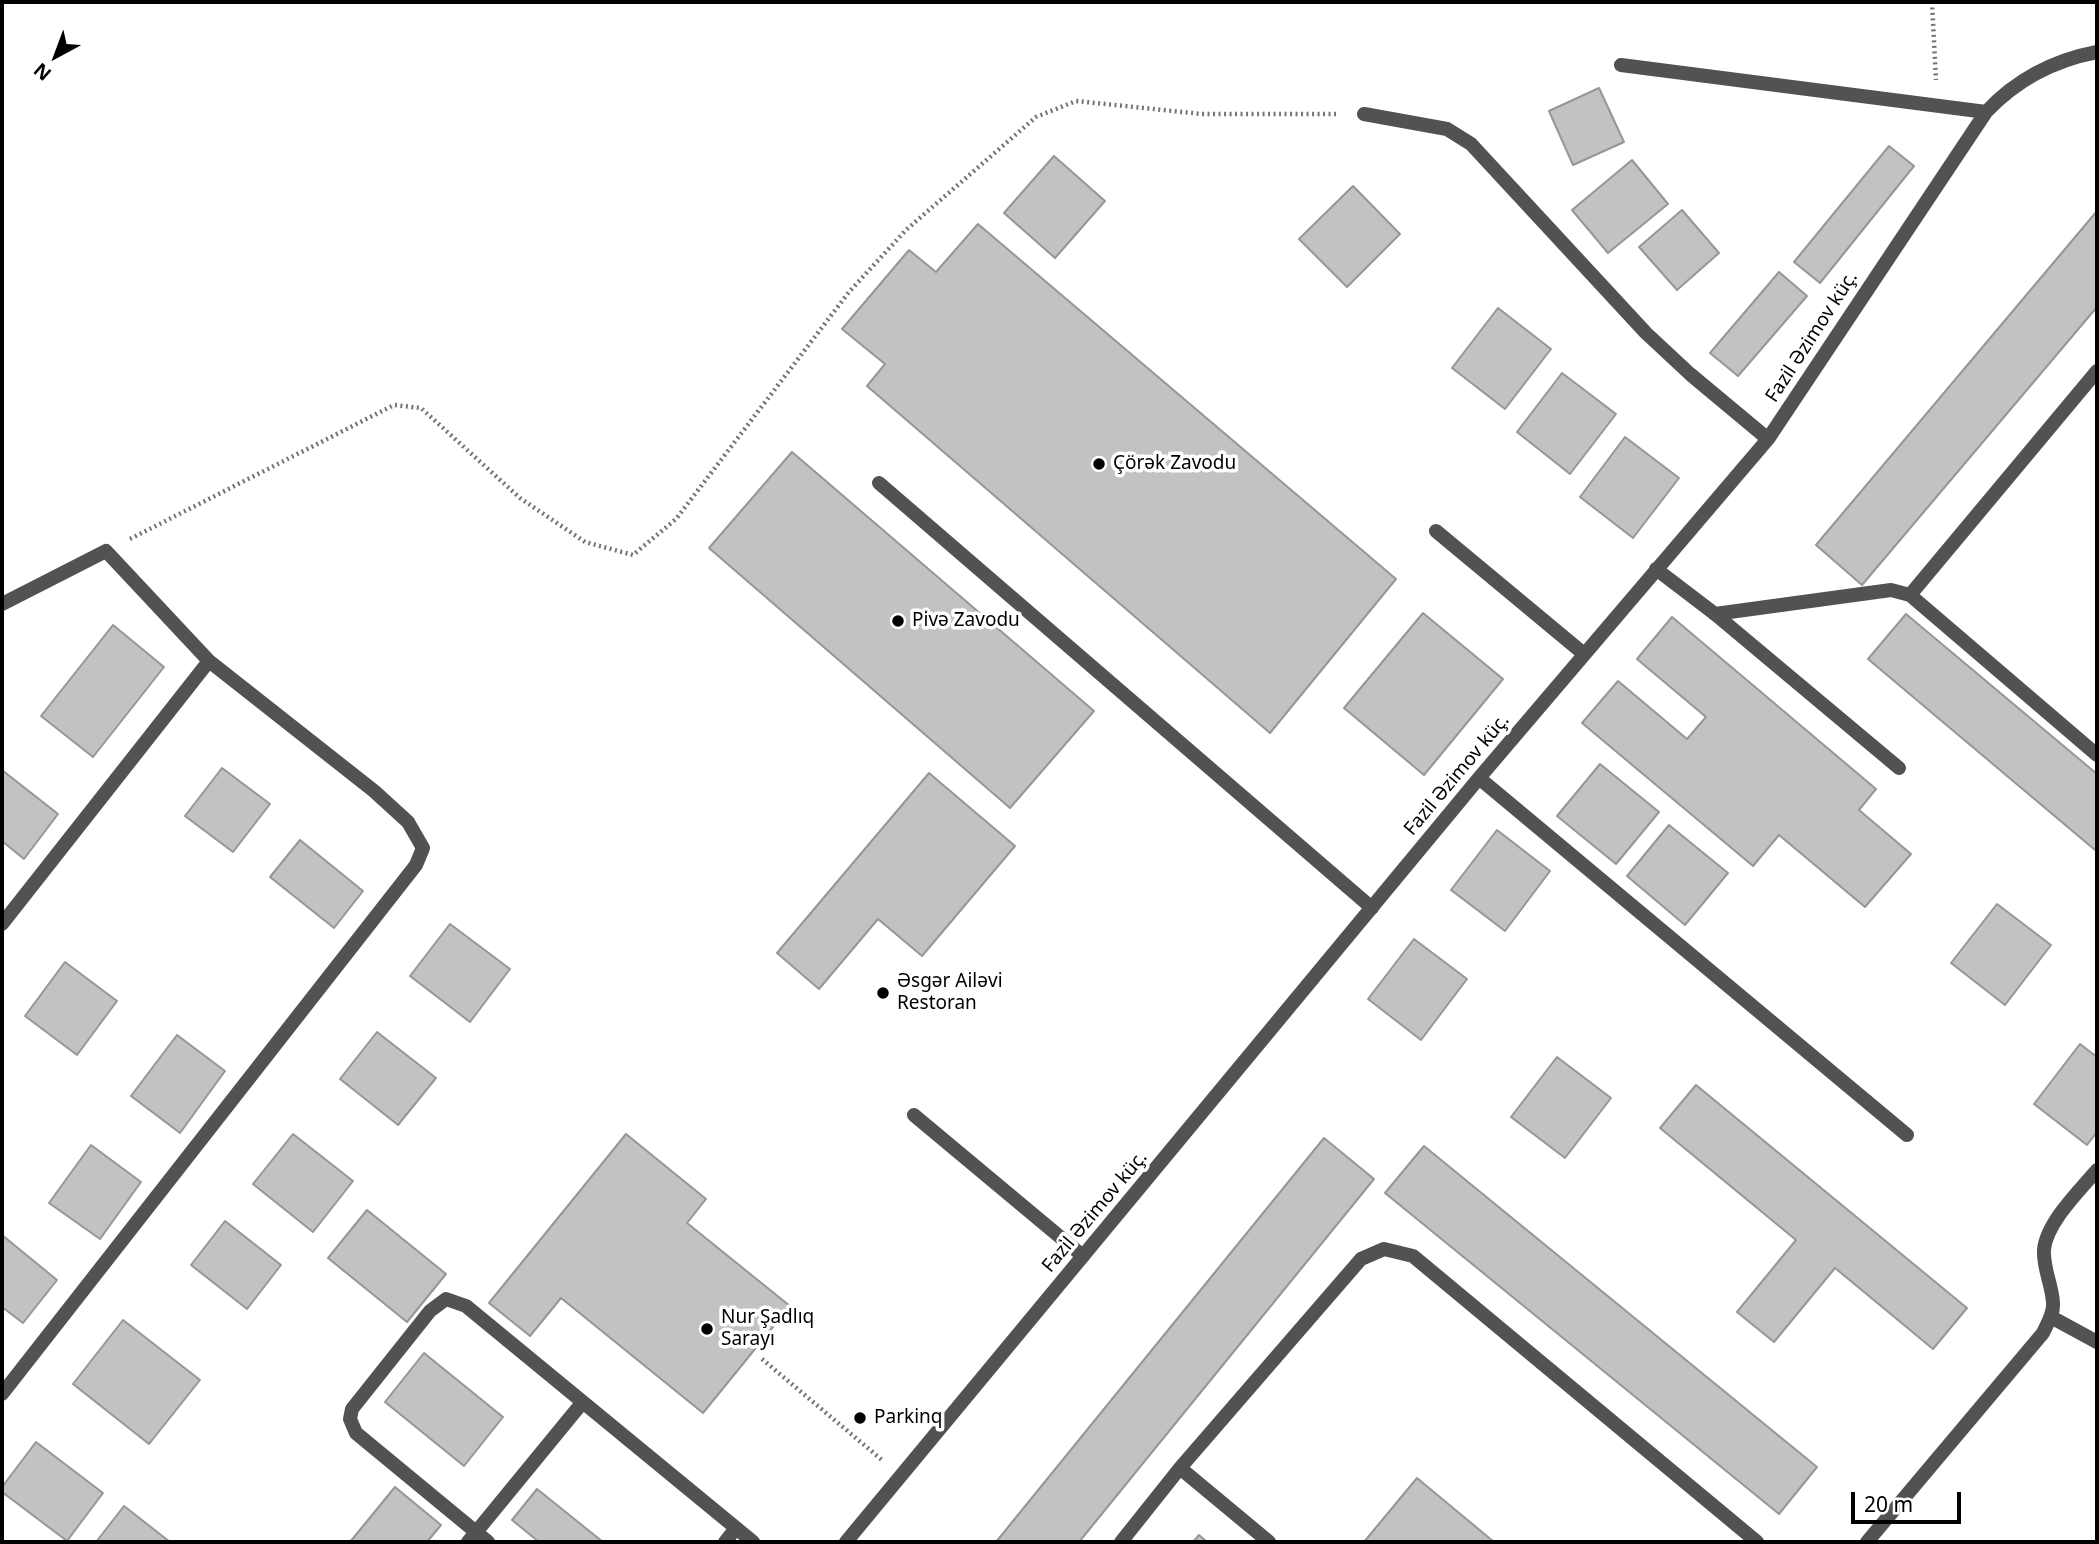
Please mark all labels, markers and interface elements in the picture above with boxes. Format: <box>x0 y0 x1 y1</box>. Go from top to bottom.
north arrow <box>21 21 91 91</box>
text: N <box>28 57 57 87</box>
street label: Fazil Əzimov küç. <box>1761 267 1863 407</box>
place label: Çörək Zavodu <box>1113 453 1236 475</box>
marker: Çörək Zavodu <box>1091 456 1107 472</box>
place label: Pivə Zavodu <box>912 610 1020 632</box>
marker: Pivə Zavodu <box>890 613 906 629</box>
street label: Fazil Əzimov küç. <box>1400 710 1514 840</box>
place label: Əsgər Ailəvi Restoran <box>897 971 1003 1015</box>
marker: Əsgər Ailəvi Restoran <box>875 985 891 1001</box>
street label: Fazil Əzimov küç. <box>1038 1147 1152 1277</box>
place label: Nur Şadlıq Sarayı <box>721 1307 814 1351</box>
marker: Nur Şadlıq Sarayı <box>699 1321 715 1337</box>
place label: Parkinq <box>874 1407 942 1429</box>
marker: Parkinq <box>852 1410 868 1426</box>
scale bar <box>1854 1478 1964 1522</box>
text: 20 m <box>1864 1490 1913 1518</box>

